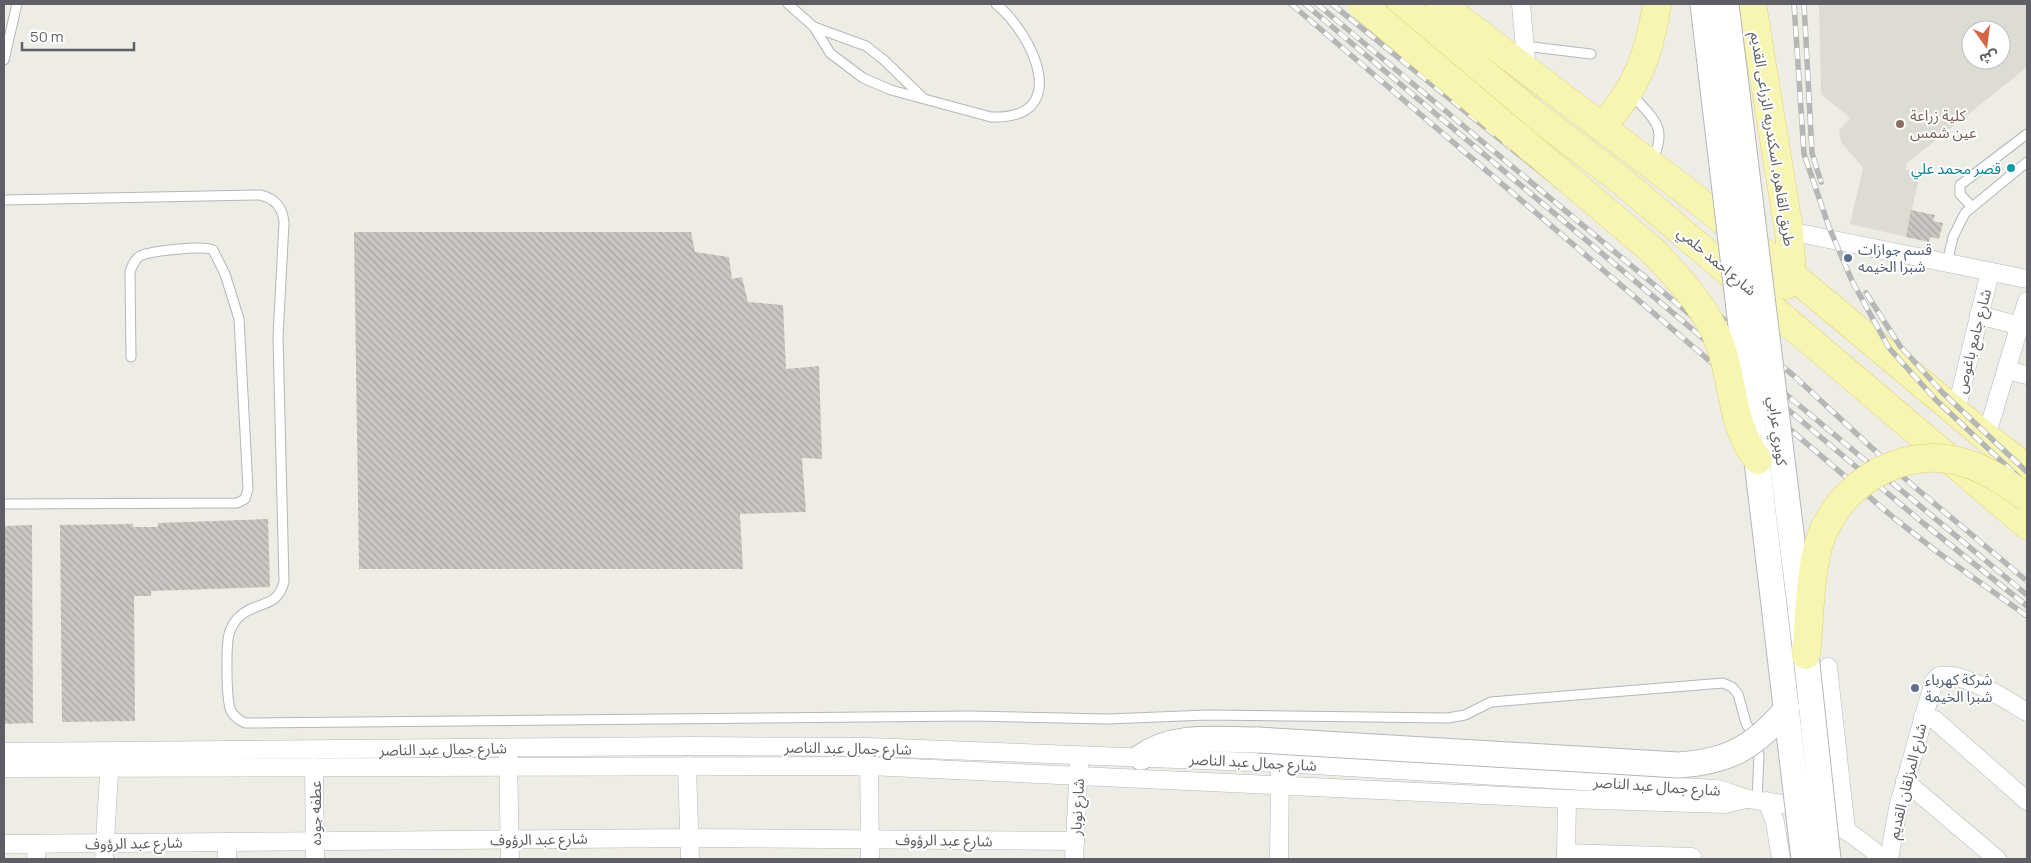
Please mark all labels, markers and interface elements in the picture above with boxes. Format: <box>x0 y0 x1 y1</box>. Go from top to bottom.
scale bar <box>22 20 135 52</box>
north arrow <box>1961 20 2011 70</box>
text: 50 m <box>30 26 64 47</box>
street label: طريق القاهره, اسكندريه الزراعى القديم <box>1745 30 1800 248</box>
text: ش <box>1978 47 2001 70</box>
place label: كلية زراعة عين شمس <box>1910 105 1977 143</box>
marker: كلية زراعة عين شمس <box>1894 118 1906 130</box>
place label: قصر محمد علي <box>1911 158 2001 180</box>
marker: قصر محمد علي <box>2005 162 2017 174</box>
street label: شارع احمد حلمي <box>1672 222 1761 302</box>
place label: قسم جوازات شبرا الخيمه <box>1858 239 1932 277</box>
marker: قسم جوازات شبرا الخيمه <box>1842 252 1854 264</box>
street label: شارع جامع باغوص <box>1950 286 1998 396</box>
street label: كوبري عرابي <box>1762 395 1793 468</box>
place label: شركة كهرباء شبرا الخيمة <box>1925 669 1993 707</box>
marker: شركة كهرباء شبرا الخيمة <box>1909 682 1921 694</box>
street label: شارع المزلقان القديم <box>1882 721 1934 842</box>
street label: شارع جمال عبد الناصر <box>783 736 912 762</box>
street label: شارع جمال عبد الناصر <box>378 737 507 763</box>
street label: شارع جمال عبد الناصر <box>1188 748 1318 778</box>
street label: شارع جمال عبد الناصر <box>1591 771 1722 803</box>
street label: شارع نوبار <box>1065 778 1091 837</box>
street label: عطفه جوده <box>305 780 326 846</box>
street label: شارع عبد الرؤوف <box>490 828 588 852</box>
street label: شارع عبد الرؤوف <box>895 829 993 853</box>
street label: شارع عبد الرؤوف <box>85 832 183 856</box>

